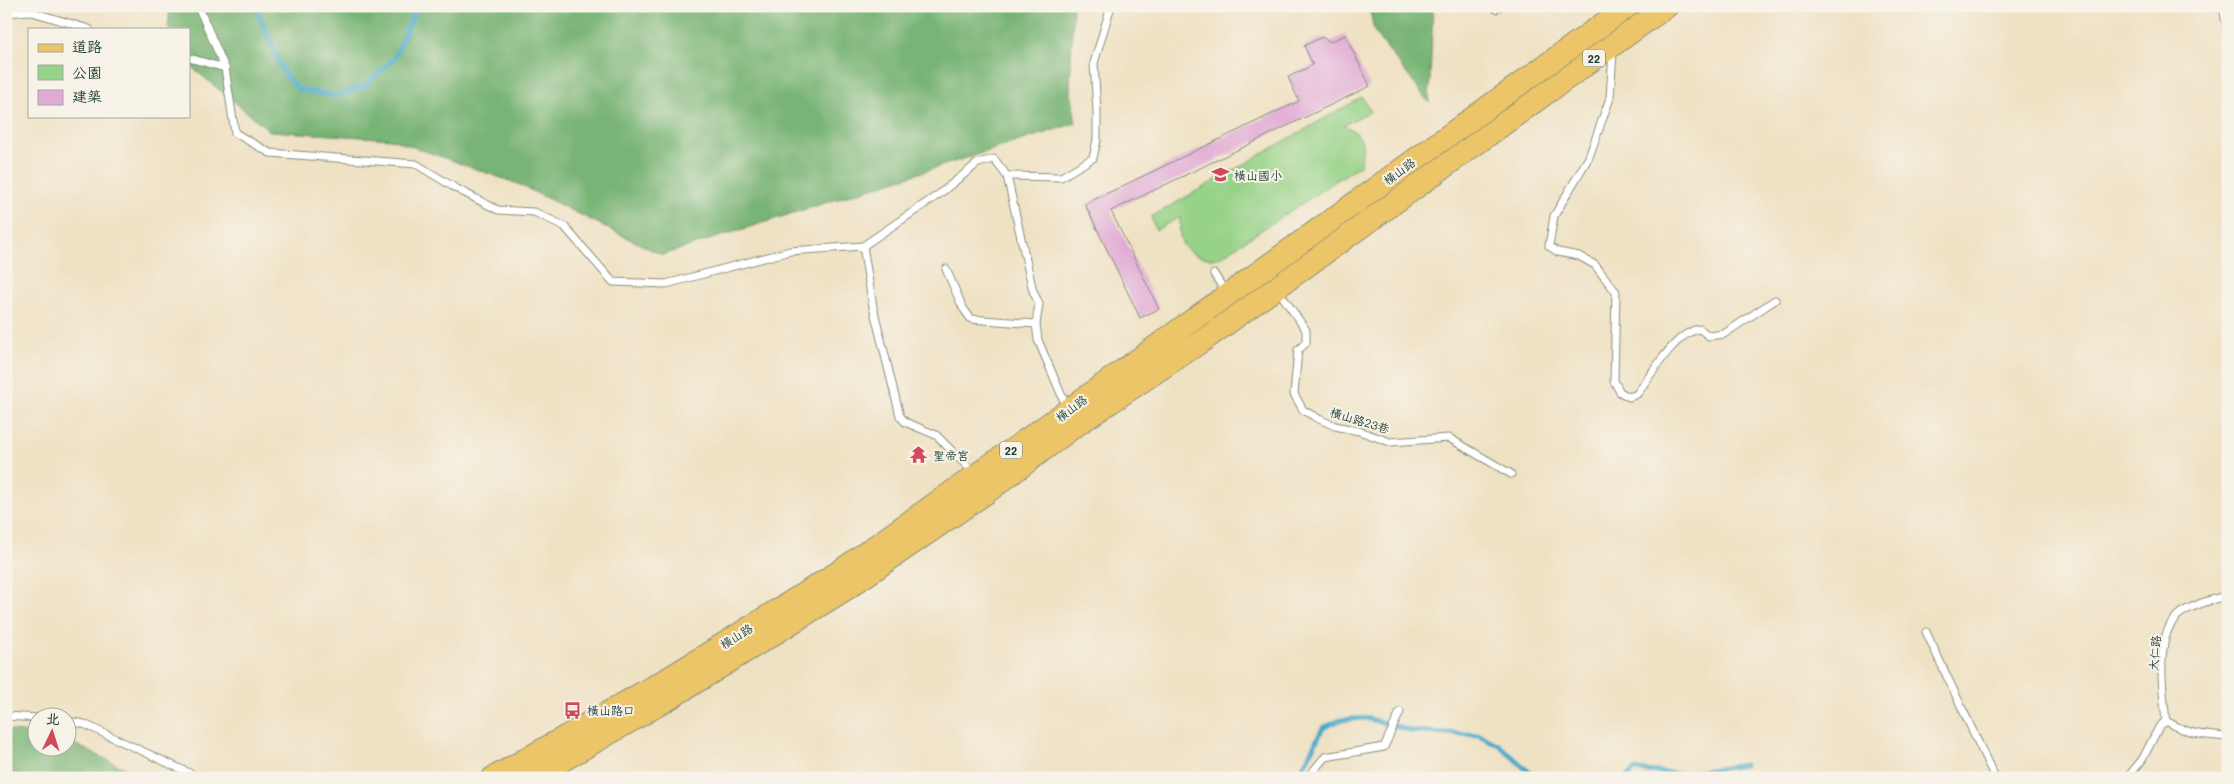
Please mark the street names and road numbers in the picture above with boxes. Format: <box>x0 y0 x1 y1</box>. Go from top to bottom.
road number: 22 <box>1583 49 1605 66</box>
street label: 橫山路 <box>1380 154 1418 188</box>
street label: 橫山路 <box>1052 391 1090 425</box>
street label: 橫山路23巷 <box>1328 403 1392 437</box>
road number: 22 <box>1000 442 1022 458</box>
street label: 橫山路 <box>716 620 756 652</box>
street label: 大仁路 <box>2144 634 2164 672</box>

